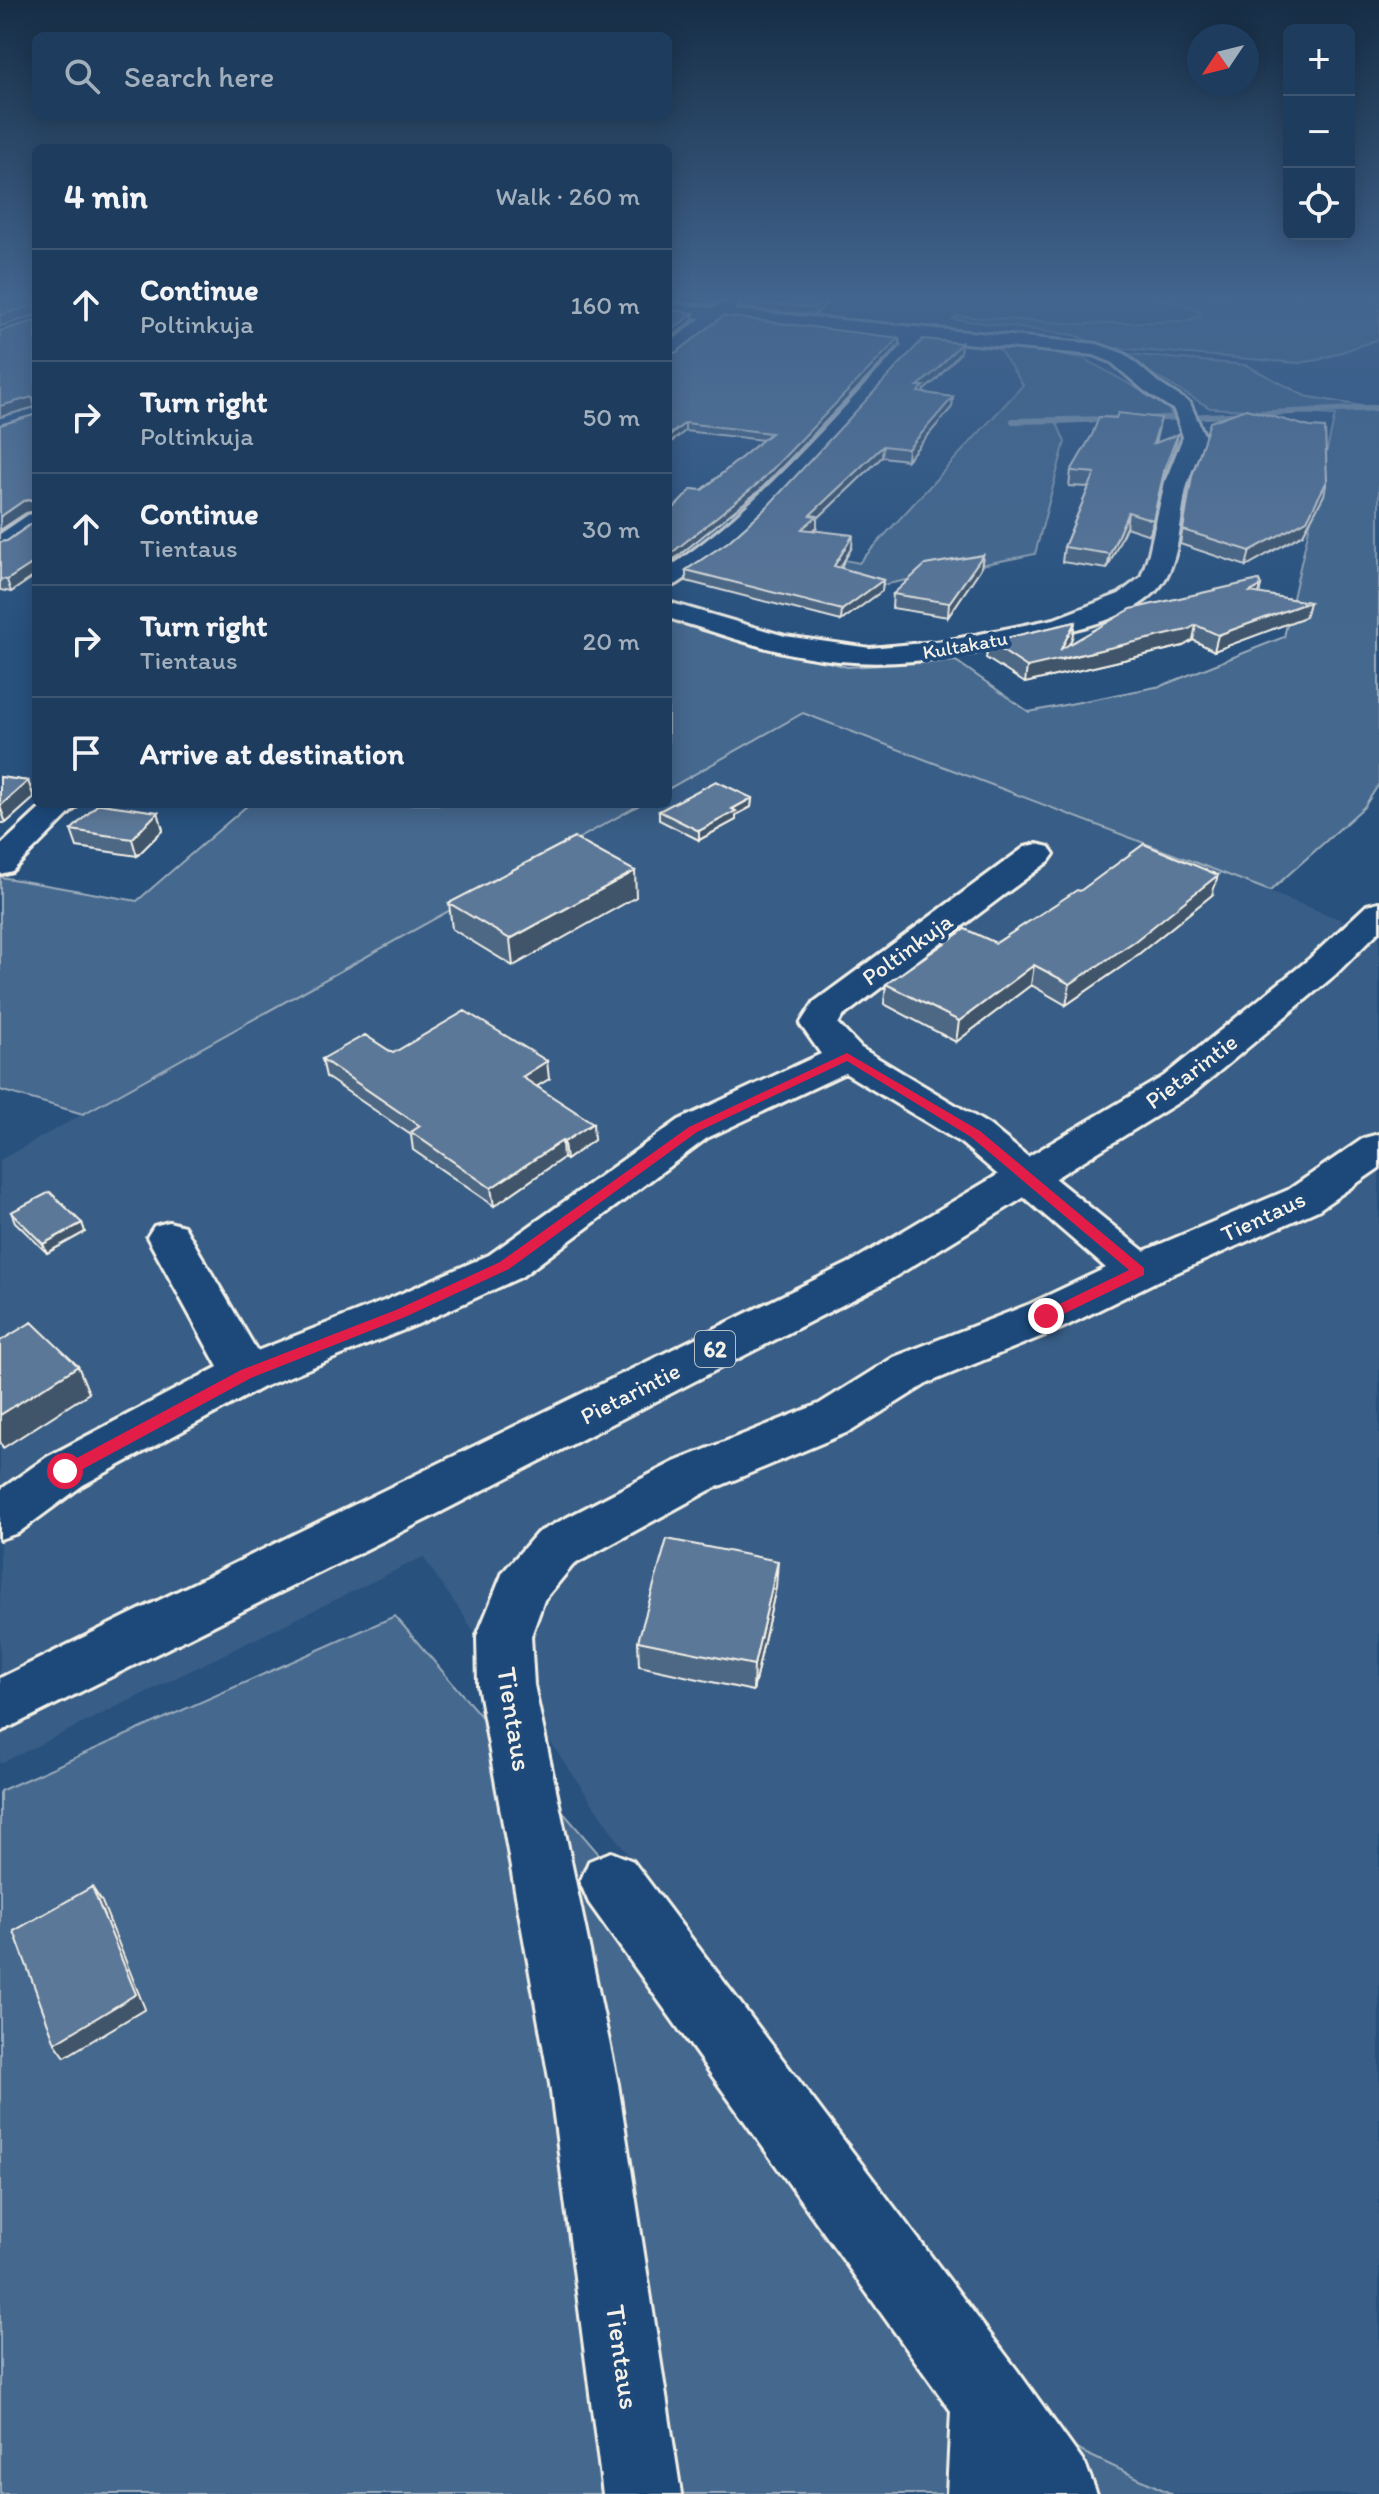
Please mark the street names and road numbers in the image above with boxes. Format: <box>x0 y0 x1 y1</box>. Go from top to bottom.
street label: Kultakatu <box>921 626 1009 664</box>
street label: Poltinkuja <box>856 906 958 992</box>
street label: Pietarintie <box>1139 1027 1243 1115</box>
street label: Tientaus <box>1216 1184 1310 1248</box>
road number: 62 <box>695 1331 735 1367</box>
street label: Pietarintie <box>575 1356 685 1430</box>
street label: Tientaus <box>490 1664 540 1774</box>
street label: Tientaus <box>599 2303 647 2411</box>

